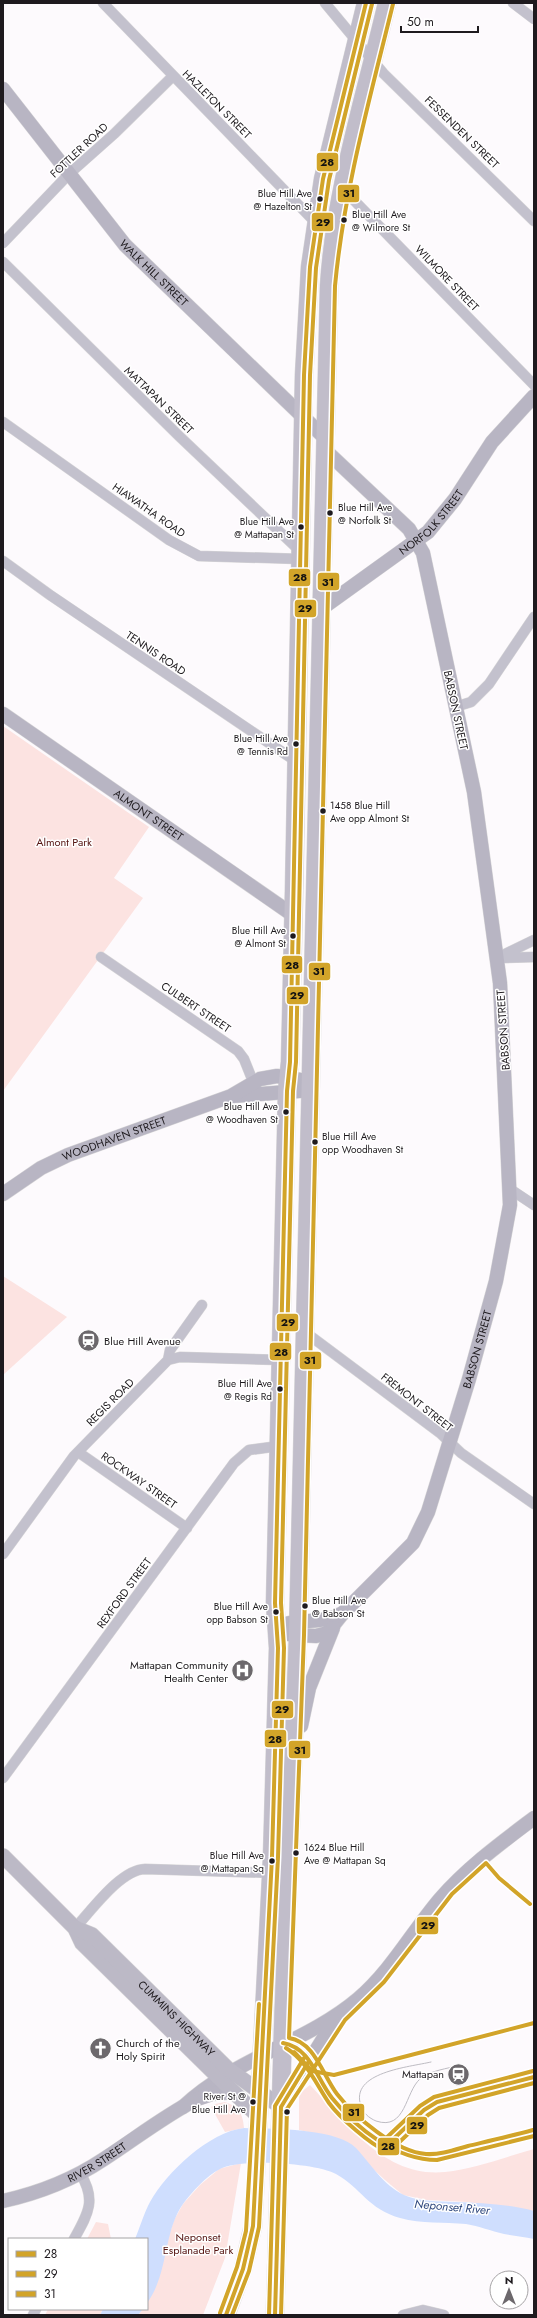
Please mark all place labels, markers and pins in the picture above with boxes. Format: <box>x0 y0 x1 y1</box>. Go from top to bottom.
place label: Blue Hill Ave @ Hazelton St <box>253 186 313 214</box>
marker: Blue Hill Ave @ Hazelton St <box>315 194 325 204</box>
place label: Blue Hill Ave @ Wilmore St <box>352 207 411 235</box>
marker: Blue Hill Ave @ Wilmore St <box>339 215 349 225</box>
place label: Blue Hill Ave @ Norfolk St <box>338 500 392 528</box>
marker: Blue Hill Ave @ Norfolk St <box>325 508 335 518</box>
place label: Blue Hill Ave @ Mattapan St <box>234 514 295 542</box>
marker: Blue Hill Ave @ Mattapan St <box>296 522 306 532</box>
place label: Blue Hill Ave @ Tennis Rd <box>234 731 288 759</box>
marker: Blue Hill Ave @ Tennis Rd <box>291 739 301 749</box>
place label: 1458 Blue Hill Ave opp Almont St <box>330 798 410 826</box>
marker: 1458 Blue Hill Ave opp Almont St <box>318 806 328 816</box>
place label: Blue Hill Ave @ Almont St <box>232 923 287 951</box>
marker: Blue Hill Ave @ Almont St <box>288 931 298 941</box>
place label: Blue Hill Ave @ Woodhaven St <box>206 1099 279 1127</box>
marker: Blue Hill Ave @ Woodhaven St <box>281 1107 291 1117</box>
place label: Blue Hill Ave opp Woodhaven St <box>322 1129 404 1157</box>
marker: Blue Hill Ave opp Woodhaven St <box>310 1137 320 1147</box>
station icon: Blue Hill Avenue <box>76 1328 102 1354</box>
place label: Blue Hill Avenue <box>104 1333 181 1349</box>
place label: Blue Hill Ave @ Regis Rd <box>218 1376 272 1404</box>
marker: Blue Hill Ave @ Regis Rd <box>275 1384 285 1394</box>
place label: Blue Hill Ave @ Babson St <box>312 1593 366 1621</box>
place label: Blue Hill Ave opp Babson St <box>206 1599 269 1627</box>
marker: Blue Hill Ave @ Babson St <box>300 1601 310 1611</box>
marker: Blue Hill Ave opp Babson St <box>271 1607 281 1617</box>
place label: Mattapan Community Health Center <box>130 1657 228 1686</box>
hospital icon: Mattapan Community Health Center <box>230 1658 256 1684</box>
place label: 1624 Blue Hill Ave @ Mattapan Sq <box>304 1840 386 1868</box>
place label: Blue Hill Ave @ Mattapan Sq <box>201 1848 264 1876</box>
marker: 1624 Blue Hill Ave @ Mattapan Sq <box>291 1848 301 1858</box>
marker: Blue Hill Ave @ Mattapan Sq <box>267 1856 277 1866</box>
place label: Church of the Holy Spirit <box>116 2035 180 2064</box>
church icon: Church of the Holy Spirit <box>87 2036 113 2062</box>
station icon: Mattapan <box>446 2061 472 2087</box>
place label: Mattapan <box>402 2066 444 2082</box>
place label: River St @ Blue Hill Ave <box>192 2089 246 2117</box>
marker: River St @ Blue Hill Ave <box>248 2097 258 2107</box>
unlabelled marker <box>282 2107 292 2117</box>

